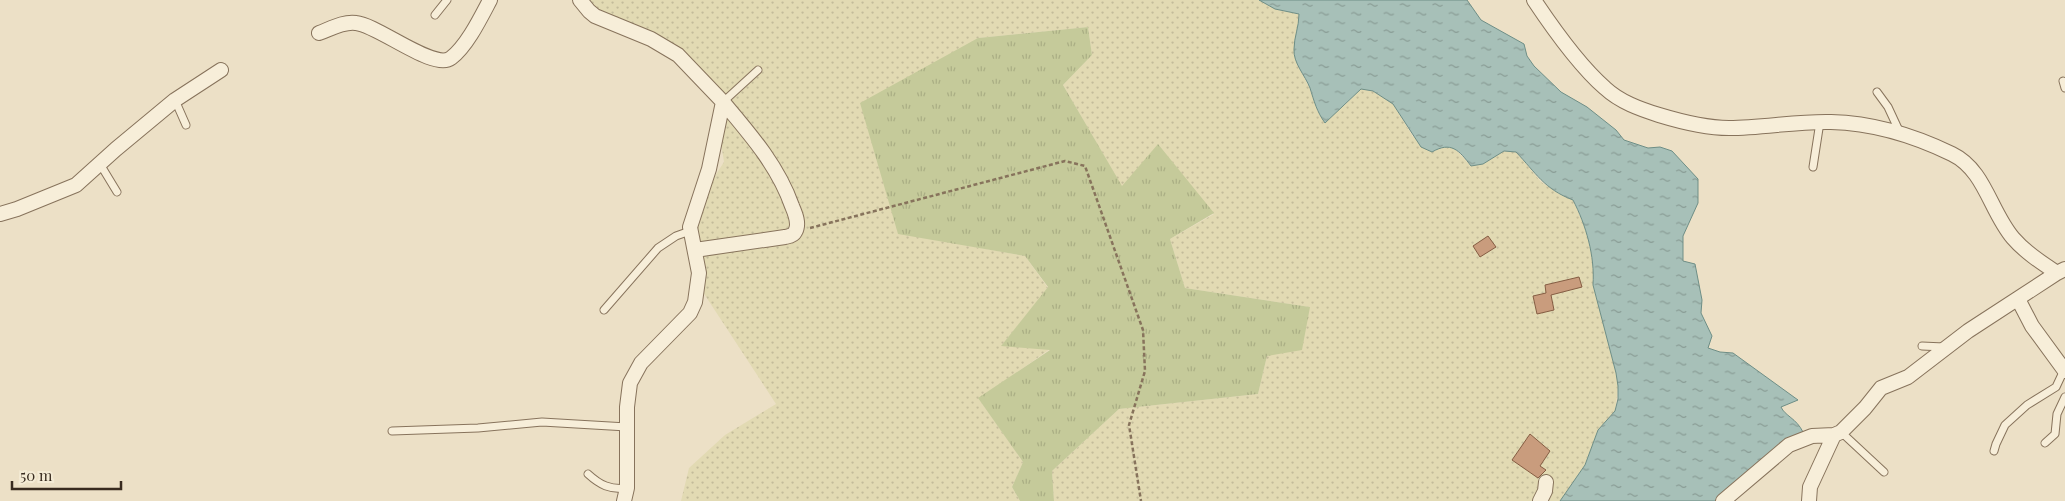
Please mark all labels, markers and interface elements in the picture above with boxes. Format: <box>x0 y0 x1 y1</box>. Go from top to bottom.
scale bar <box>12 458 121 490</box>
text: 50 m <box>20 465 53 485</box>

